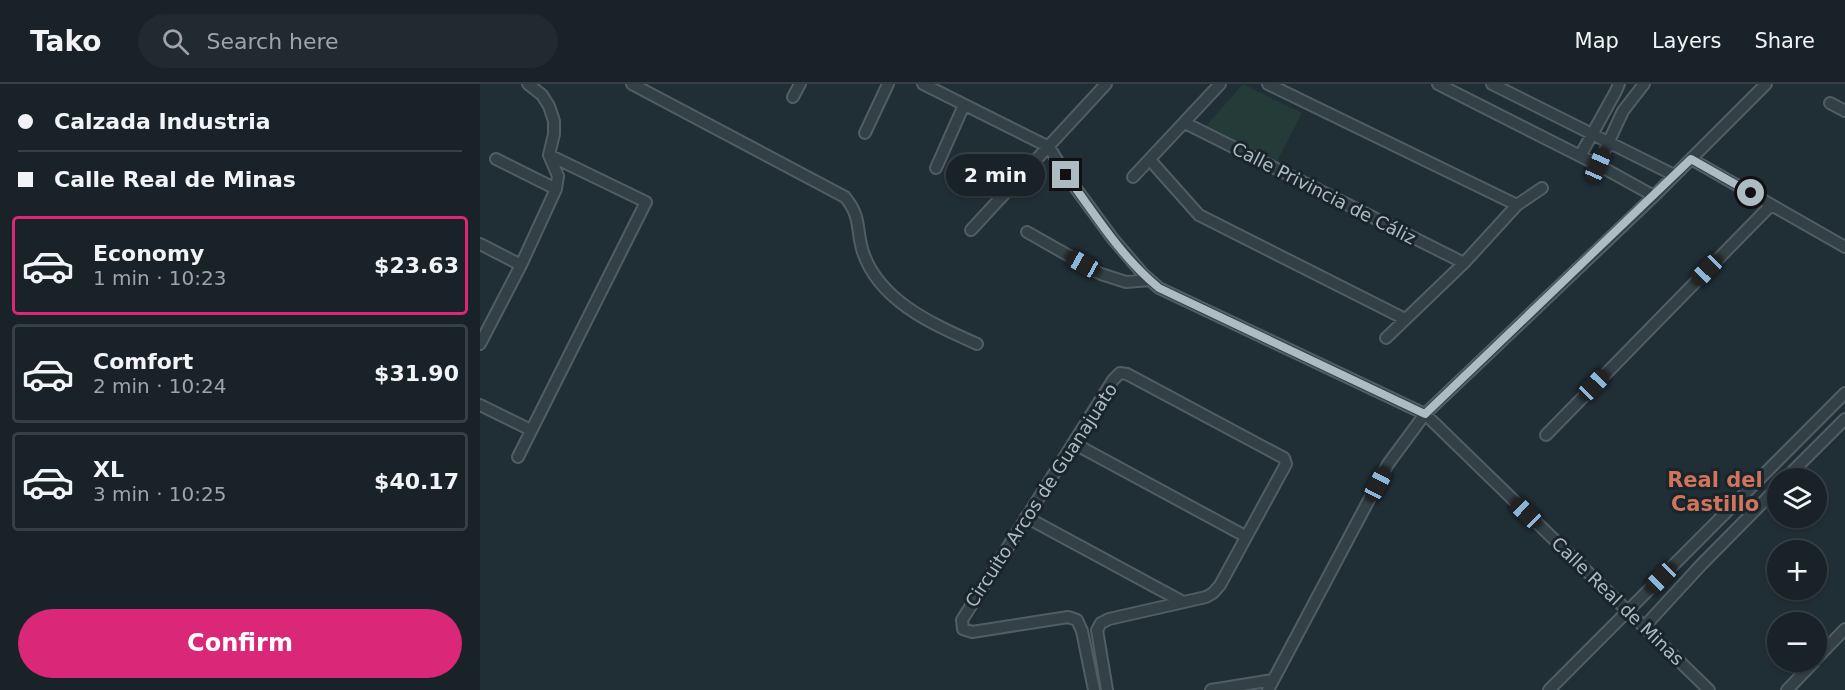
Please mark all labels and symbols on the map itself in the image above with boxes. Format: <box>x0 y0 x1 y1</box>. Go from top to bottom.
street label: Calle Privincia de Cáliz <box>1229 137 1419 249</box>
car <box>1582 145 1614 185</box>
callout: 2 min <box>946 154 1045 196</box>
route end <box>1052 161 1079 188</box>
route start <box>1737 179 1764 206</box>
car <box>1063 247 1103 281</box>
car <box>1688 251 1726 289</box>
car <box>1575 366 1613 404</box>
street label: Circuito Arcos de Guanajuato <box>961 379 1121 611</box>
car <box>1362 464 1394 504</box>
district label: Real del Castillo <box>1667 468 1763 516</box>
car <box>1507 494 1545 532</box>
street label: Calle Real de Minas <box>1548 532 1688 670</box>
car <box>1642 559 1680 597</box>

